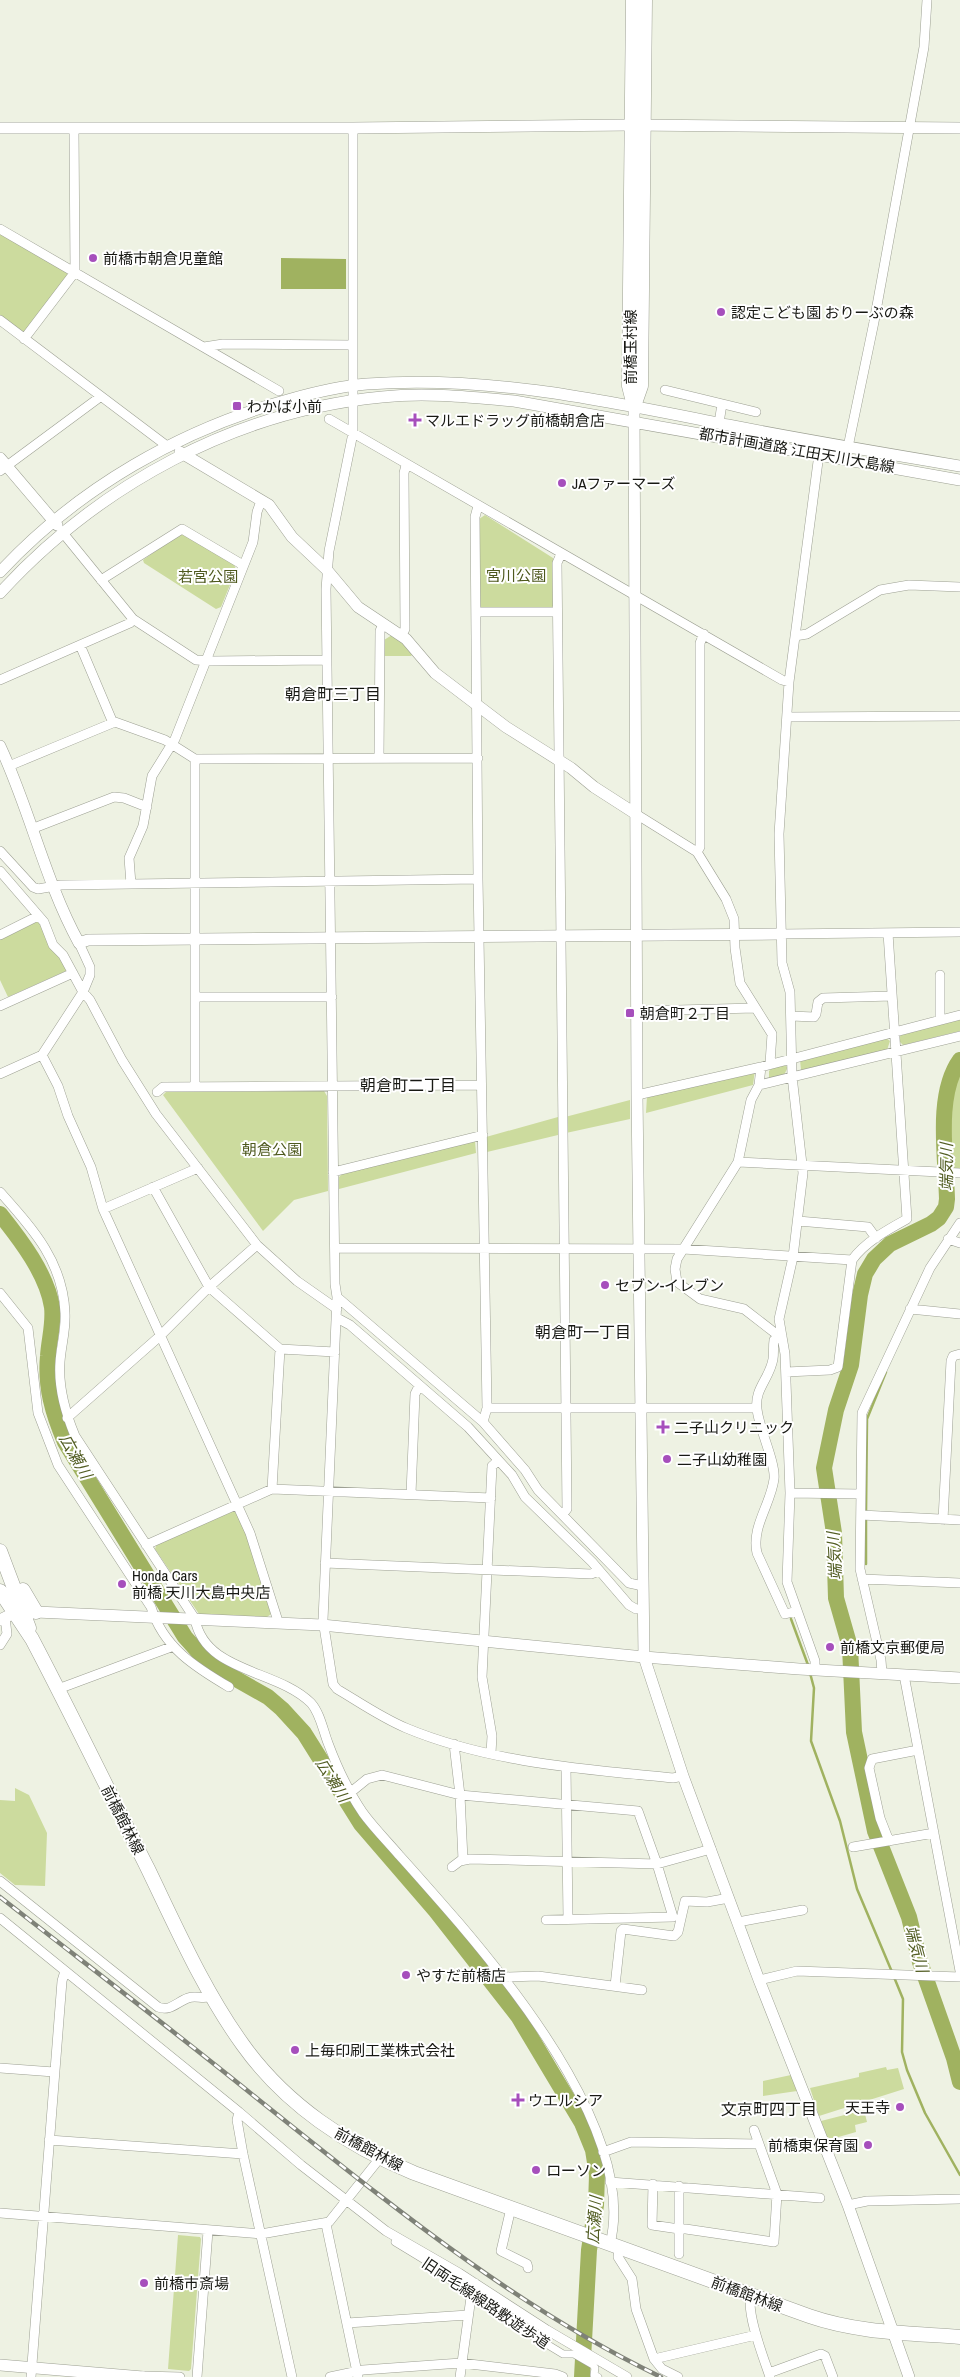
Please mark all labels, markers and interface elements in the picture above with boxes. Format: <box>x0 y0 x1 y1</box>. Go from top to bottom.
place label: 前橋市朝倉児童館 <box>103 248 223 269</box>
marker: 前橋市朝倉児童館 <box>87 252 99 264</box>
place label: 認定こども園 おりーぶの森 <box>731 302 914 323</box>
marker: 認定こども園 おりーぶの森 <box>715 306 727 318</box>
street label: 前橋玉村線 <box>620 309 641 385</box>
place label: わかば小前 <box>247 396 322 417</box>
marker: わかば小前 <box>231 400 243 412</box>
place label: マルエドラッグ前橋朝倉店 <box>425 410 605 431</box>
marker: マルエドラッグ前橋朝倉店 <box>409 414 421 426</box>
street label: 都市計画道路 江田天川大島線 <box>697 422 897 478</box>
place label: JAファーマーズ <box>572 473 676 494</box>
marker: JAファーマーズ <box>556 477 568 489</box>
park label: 宮川公園 <box>486 565 546 586</box>
park label: 若宮公園 <box>178 566 238 587</box>
district label: 朝倉町三丁目 <box>285 683 381 705</box>
place label: 朝倉町２丁目 <box>640 1003 730 1024</box>
marker: 朝倉町２丁目 <box>624 1007 636 1019</box>
district label: 朝倉町二丁目 <box>360 1074 456 1096</box>
park label: 朝倉公園 <box>242 1139 302 1160</box>
water label: 端気川 <box>935 1141 957 1191</box>
place label: セブン-イレブン <box>615 1275 724 1296</box>
marker: セブン-イレブン <box>599 1279 611 1291</box>
district label: 朝倉町一丁目 <box>535 1321 631 1343</box>
place label: 二子山クリニック <box>674 1417 794 1438</box>
marker: 二子山クリニック <box>656 1420 670 1434</box>
water label: 広瀬川 <box>55 1430 98 1484</box>
place label: 二子山幼稚園 <box>677 1449 767 1470</box>
marker: 二子山幼稚園 <box>661 1453 673 1465</box>
water label: 端気川 <box>822 1529 846 1581</box>
place label: Honda Cars 前橋 天川大島中央店 <box>132 1565 270 1603</box>
marker: Honda Cars 前橋 天川大島中央店 <box>116 1578 128 1590</box>
place label: 前橋文京郵便局 <box>840 1637 945 1658</box>
marker: 前橋文京郵便局 <box>824 1641 836 1653</box>
water label: 広瀬川 <box>311 1754 356 1808</box>
street label: 前橋館林線 <box>97 1782 149 1858</box>
water label: 端気川 <box>900 1923 934 1977</box>
place label: やすだ前橋店 <box>416 1965 506 1986</box>
marker: やすだ前橋店 <box>400 1969 412 1981</box>
place label: 上毎印刷工業株式会社 <box>305 2040 455 2061</box>
marker: 上毎印刷工業株式会社 <box>289 2044 301 2056</box>
place label: ウエルシア <box>528 2090 603 2111</box>
marker: ウエルシア <box>512 2094 524 2106</box>
place label: 天王寺 <box>845 2097 890 2118</box>
district label: 文京町四丁目 <box>721 2098 817 2120</box>
marker: 天王寺 <box>894 2101 906 2113</box>
street label: 前橋館林線 <box>331 2122 407 2176</box>
place label: 前橋東保育園 <box>768 2135 858 2156</box>
marker: 前橋東保育園 <box>862 2139 874 2151</box>
place label: ローソン <box>546 2160 606 2181</box>
marker: ローソン <box>530 2164 542 2176</box>
water label: 広瀬川 <box>581 2193 607 2245</box>
street label: 旧両毛線線路敷遊歩道 <box>418 2252 554 2354</box>
street label: 前橋館林線 <box>708 2271 786 2317</box>
place label: 前橋市斎場 <box>154 2273 229 2294</box>
marker: 前橋市斎場 <box>138 2277 150 2289</box>

